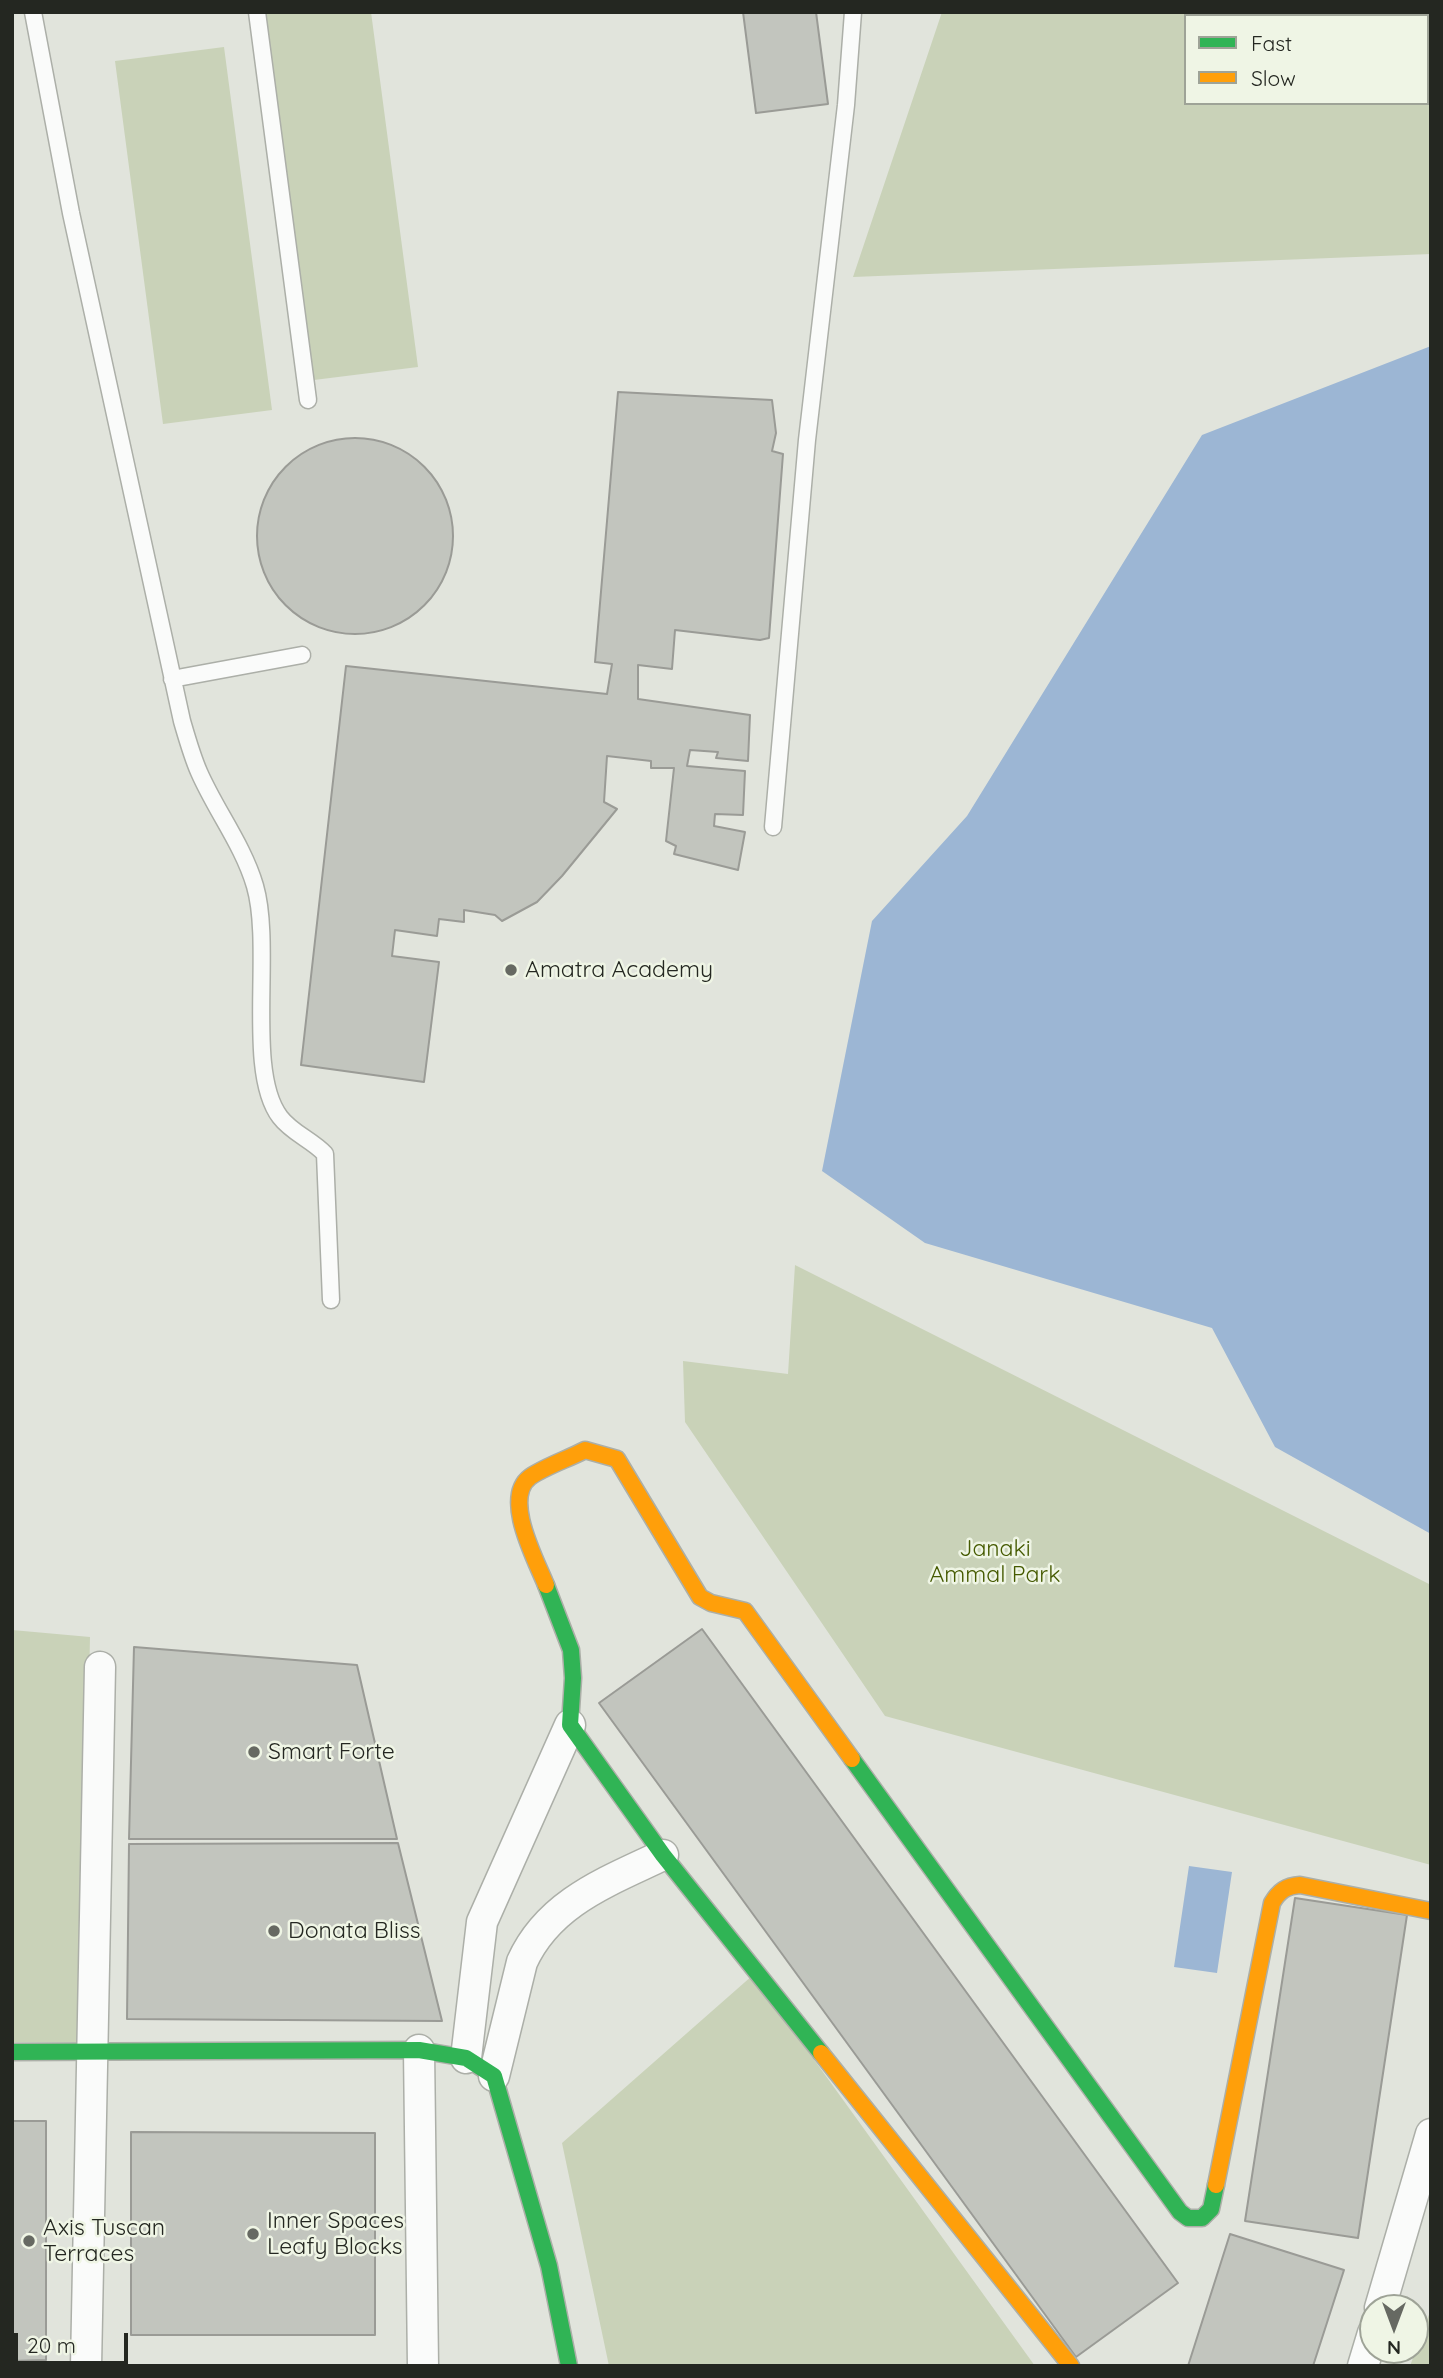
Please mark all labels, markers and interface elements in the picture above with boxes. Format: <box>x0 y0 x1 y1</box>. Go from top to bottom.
legend <box>1184 14 1429 105</box>
text: Fast <box>1251 30 1292 56</box>
text: Slow <box>1251 65 1296 91</box>
place label: Amatra Academy <box>525 956 713 984</box>
marker: Amatra Academy <box>503 962 519 978</box>
park label: Janaki Ammal Park <box>929 1535 1061 1589</box>
place label: Smart Forte <box>268 1738 395 1766</box>
marker: Smart Forte <box>246 1744 262 1760</box>
place label: Donata Bliss <box>288 1917 421 1945</box>
marker: Donata Bliss <box>266 1923 282 1939</box>
place label: Inner Spaces Leafy Blocks <box>267 2207 404 2261</box>
place label: Axis Tuscan Terraces <box>43 2214 165 2268</box>
marker: Inner Spaces Leafy Blocks <box>245 2226 261 2242</box>
marker: Axis Tuscan Terraces <box>21 2233 37 2249</box>
north arrow <box>1359 2294 1429 2364</box>
scale bar <box>18 2318 131 2362</box>
text: 20 m <box>27 2332 76 2358</box>
text: N <box>1387 2336 1401 2360</box>

